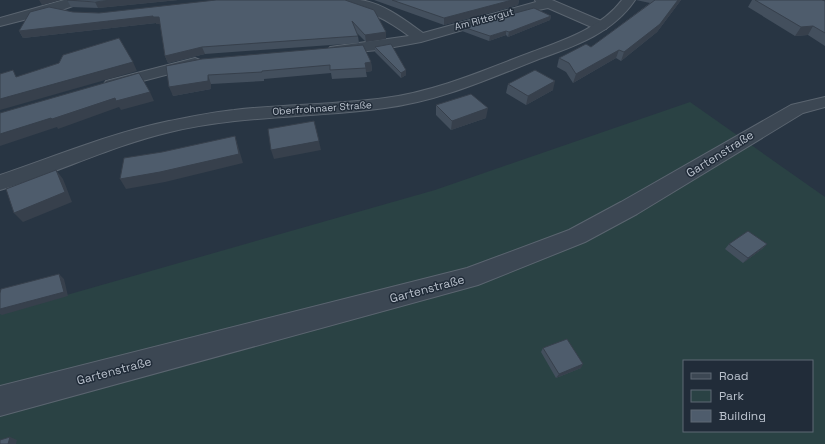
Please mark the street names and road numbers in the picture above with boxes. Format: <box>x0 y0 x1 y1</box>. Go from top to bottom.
street label: Am Rittergut <box>453 5 515 33</box>
street label: Oberfrohnaer Straße <box>272 98 372 118</box>
street label: Gartenstraße <box>683 127 757 181</box>
street label: Gartenstraße <box>388 271 466 307</box>
street label: Gartenstraße <box>75 353 153 389</box>

